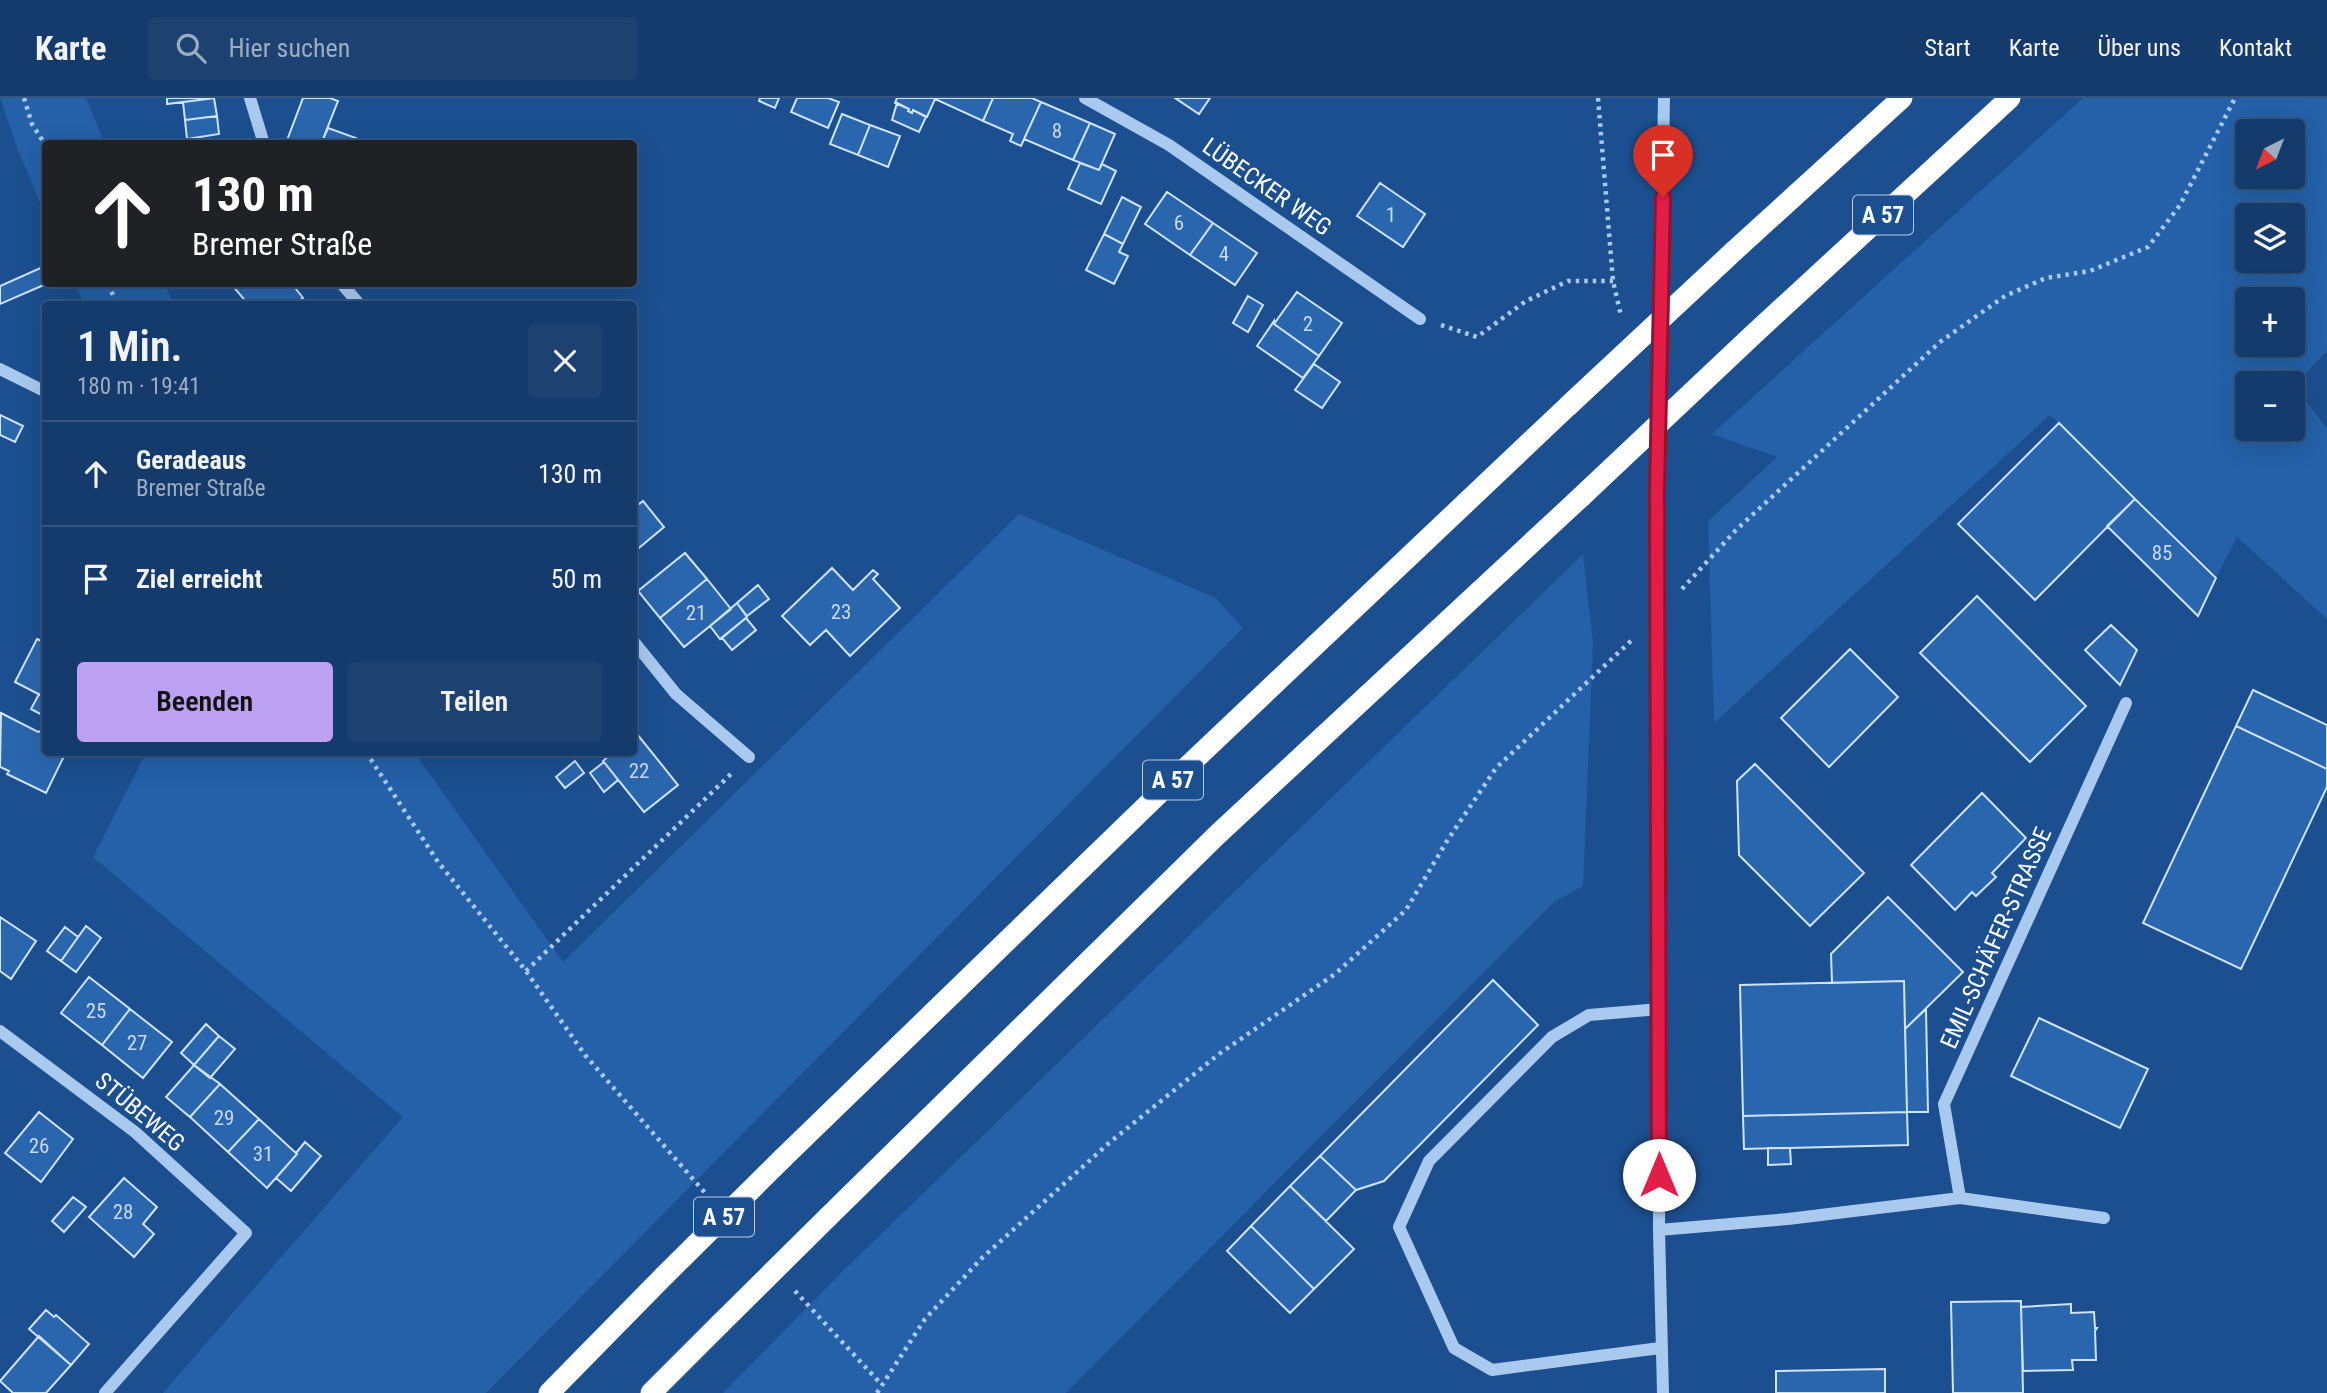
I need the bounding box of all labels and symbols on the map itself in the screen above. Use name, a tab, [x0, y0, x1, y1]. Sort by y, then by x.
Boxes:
house number: 8	[1052, 119, 1062, 143]
north arrow	[2235, 119, 2305, 189]
pin	[1633, 125, 1693, 197]
street label: LÜBECKER WEG	[1197, 132, 1337, 242]
road number: A 57	[1853, 196, 1913, 234]
house number: 1	[1386, 203, 1396, 227]
house number: 6	[1174, 211, 1184, 235]
house number: 4	[1219, 242, 1229, 266]
house number: 2	[1303, 312, 1313, 336]
house number: 85	[2152, 541, 2172, 565]
house number: 23	[831, 600, 851, 624]
house number: 21	[686, 601, 706, 625]
house number: 22	[629, 759, 649, 783]
road number: A 57	[1143, 760, 1203, 800]
street label: EMIL-SCHÄFER-STRASSE	[1935, 823, 2057, 1053]
house number: 25	[86, 999, 106, 1023]
house number: 27	[127, 1031, 147, 1055]
street label: STÜBEWEG	[90, 1067, 190, 1157]
house number: 29	[214, 1106, 234, 1130]
house number: 26	[29, 1134, 49, 1158]
position arrow	[1622, 1138, 1696, 1212]
house number: 31	[253, 1142, 273, 1166]
road number: A 57	[694, 1198, 754, 1236]
house number: 28	[113, 1200, 133, 1224]

